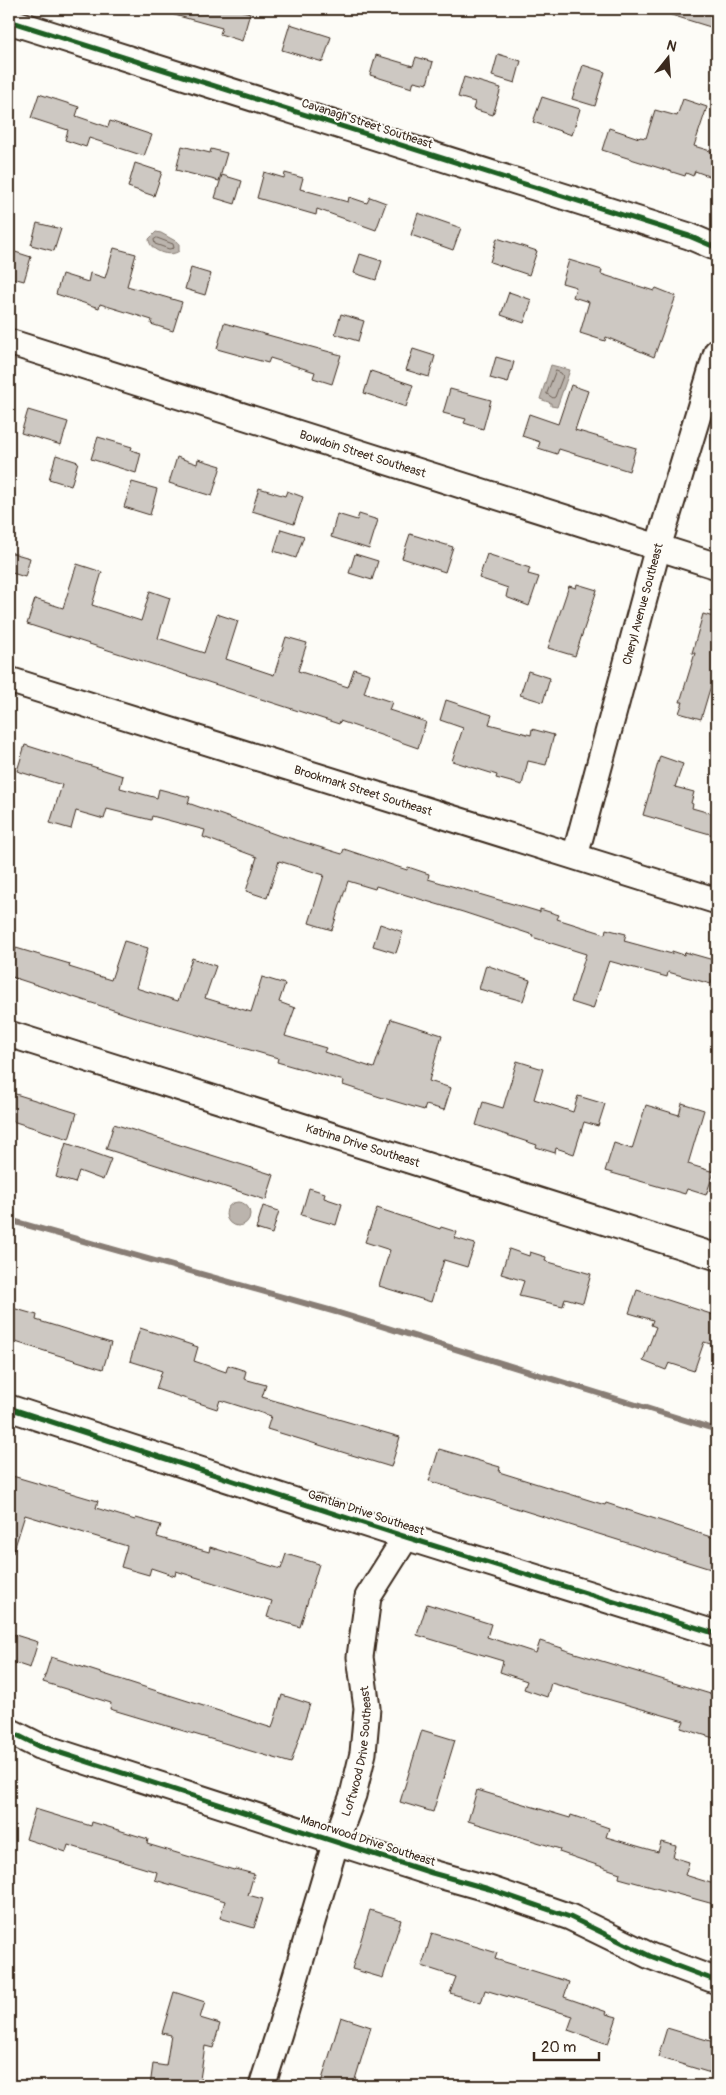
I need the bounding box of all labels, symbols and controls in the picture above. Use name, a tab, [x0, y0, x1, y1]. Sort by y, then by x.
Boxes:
north arrow	[644, 32, 694, 82]
text: N	[665, 37, 679, 56]
street label: Cavanagh Street Southeast	[299, 96, 435, 152]
street label: Bowdoin Street Southeast	[298, 427, 428, 481]
street label: Cheryl Avenue Southeast	[619, 541, 666, 666]
street label: Brookmark Street Southeast	[292, 762, 434, 819]
street label: Katrina Drive Southeast	[304, 1120, 422, 1170]
street label: Gentian Drive Southeast	[306, 1487, 426, 1539]
street label: Loftwood Drive Southeast	[338, 1685, 375, 1818]
street label: Manorwood Drive Southeast	[299, 1812, 438, 1870]
scale bar	[534, 2030, 598, 2062]
text: 20 m	[541, 2038, 576, 2057]

